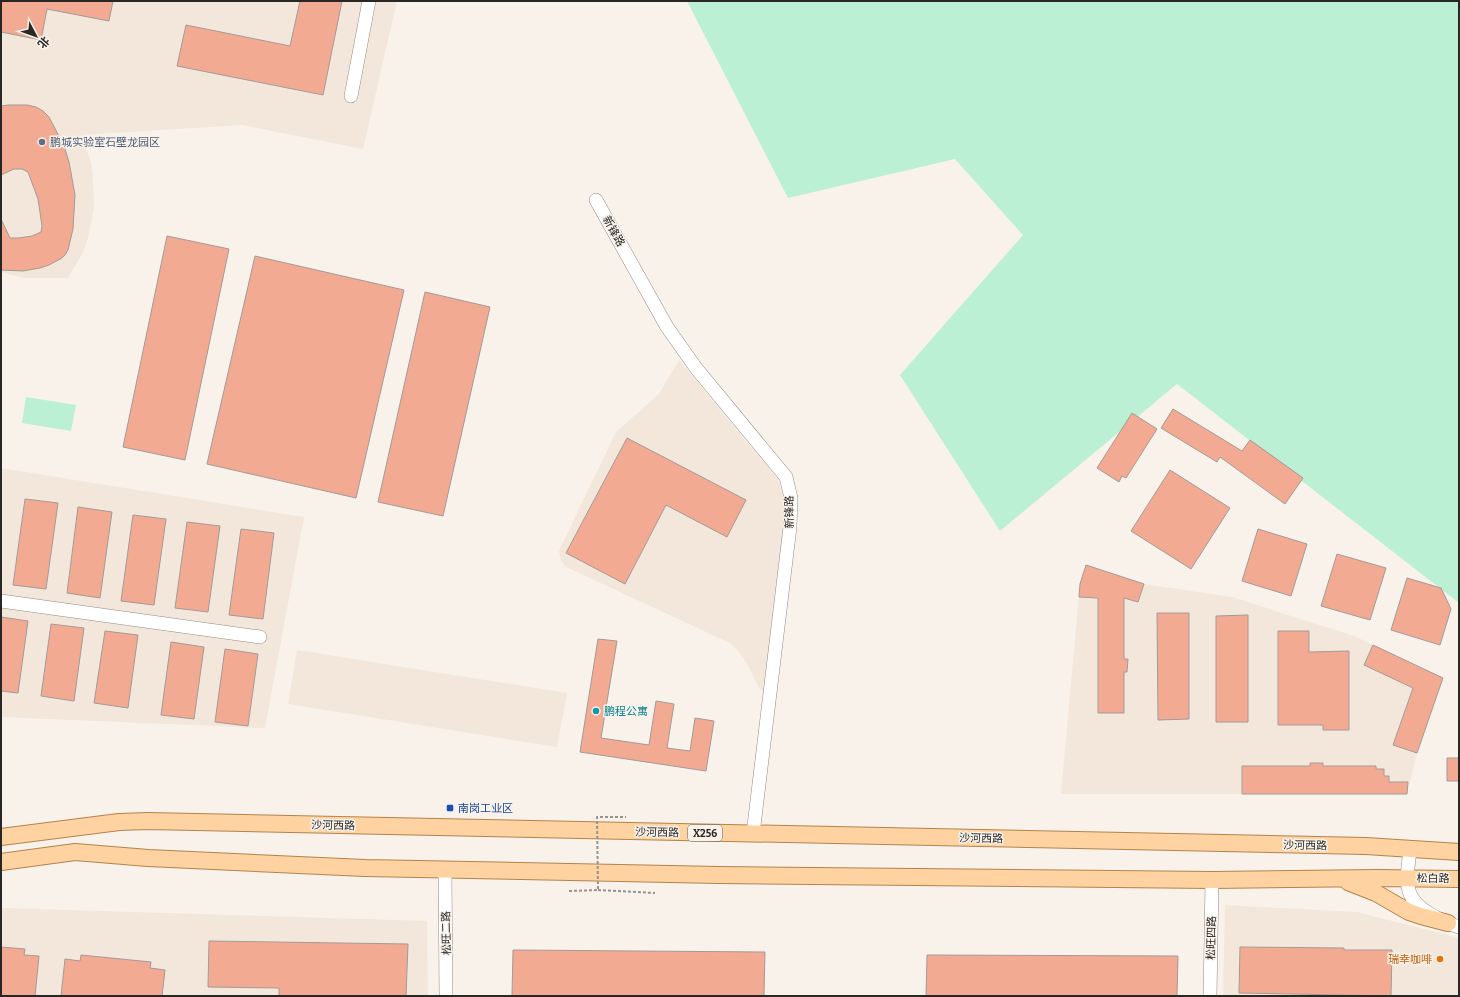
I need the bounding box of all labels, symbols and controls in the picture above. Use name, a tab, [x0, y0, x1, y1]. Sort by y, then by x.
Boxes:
north arrow	[16, 16, 56, 56]
text: 北	[35, 34, 52, 51]
place label: 鹏城实验室石壁龙园区	[50, 136, 160, 149]
marker: 鹏城实验室石壁龙园区	[37, 137, 47, 147]
street label: 新锋路	[600, 214, 627, 249]
street label: 新锋路	[783, 495, 796, 529]
place label: 鹏程公寓	[604, 705, 648, 718]
marker: 鹏程公寓	[591, 706, 601, 716]
place label: 南岗工业区	[458, 802, 513, 815]
marker: 南岗工业区	[445, 803, 455, 813]
street label: 沙河西路	[311, 819, 355, 832]
road number: X256	[688, 825, 722, 841]
street label: 沙河西路	[635, 826, 679, 839]
street label: 沙河西路	[959, 832, 1003, 845]
street label: 沙河西路	[1283, 839, 1327, 852]
street label: 松白路	[1416, 872, 1450, 885]
street label: 松旺二路	[440, 911, 453, 955]
street label: 松旺四路	[1205, 916, 1218, 960]
place label: 瑞幸咖啡	[1388, 953, 1432, 966]
marker: 瑞幸咖啡	[1435, 954, 1445, 964]

